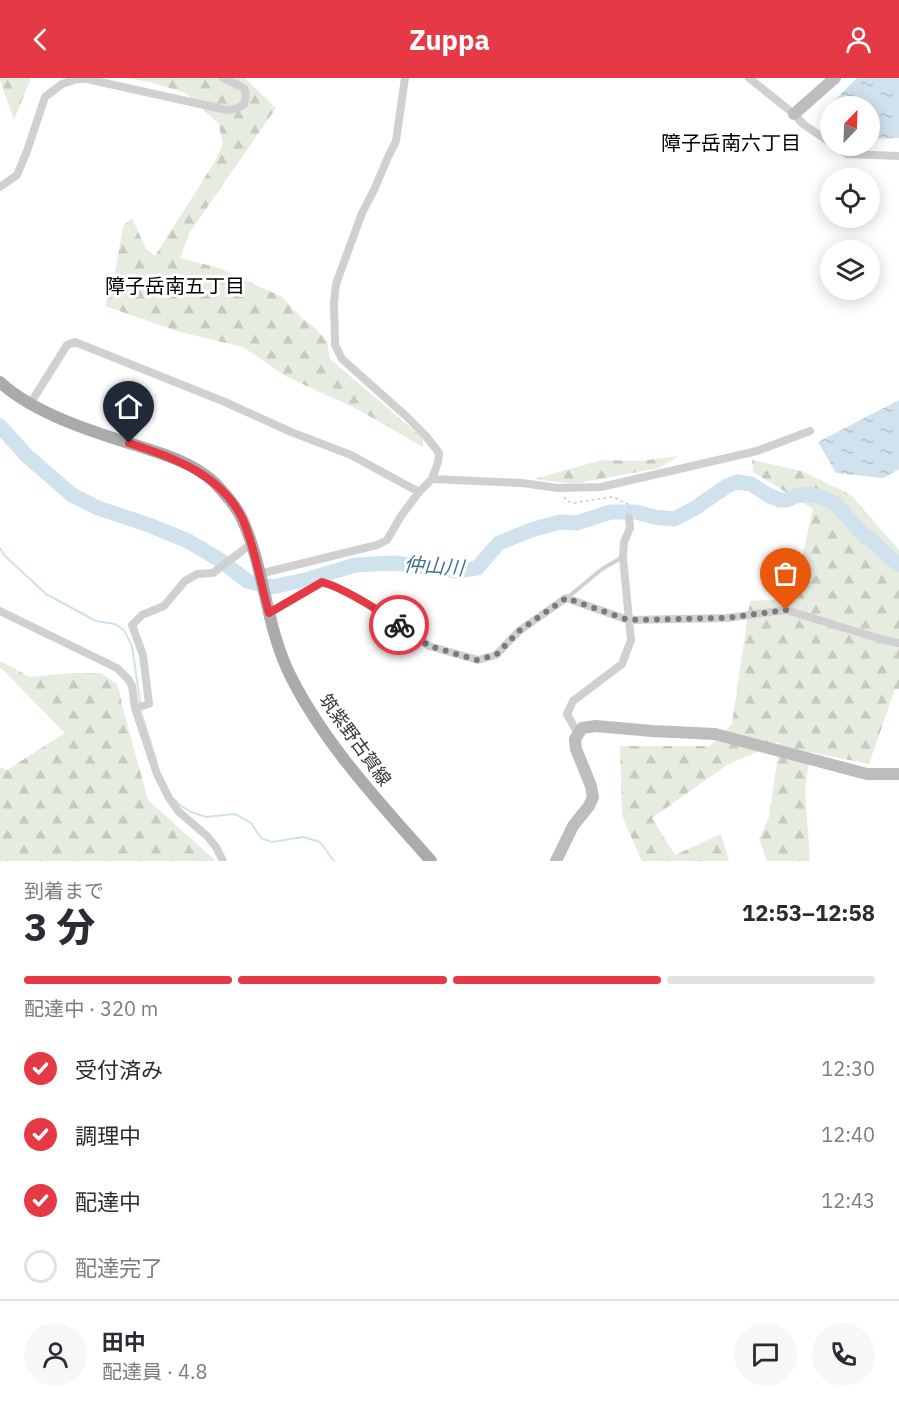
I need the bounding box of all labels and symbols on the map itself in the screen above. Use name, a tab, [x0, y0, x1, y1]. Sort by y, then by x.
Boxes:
north arrow	[820, 96, 880, 156]
district label: 障子岳南六丁目	[661, 129, 801, 156]
district label: 障子岳南五丁目	[105, 272, 245, 299]
pin	[103, 381, 154, 443]
pin	[760, 548, 811, 610]
water label: 仲山川	[403, 550, 467, 581]
courier	[369, 595, 429, 655]
street label: 筑紫野古賀線	[314, 689, 396, 790]

